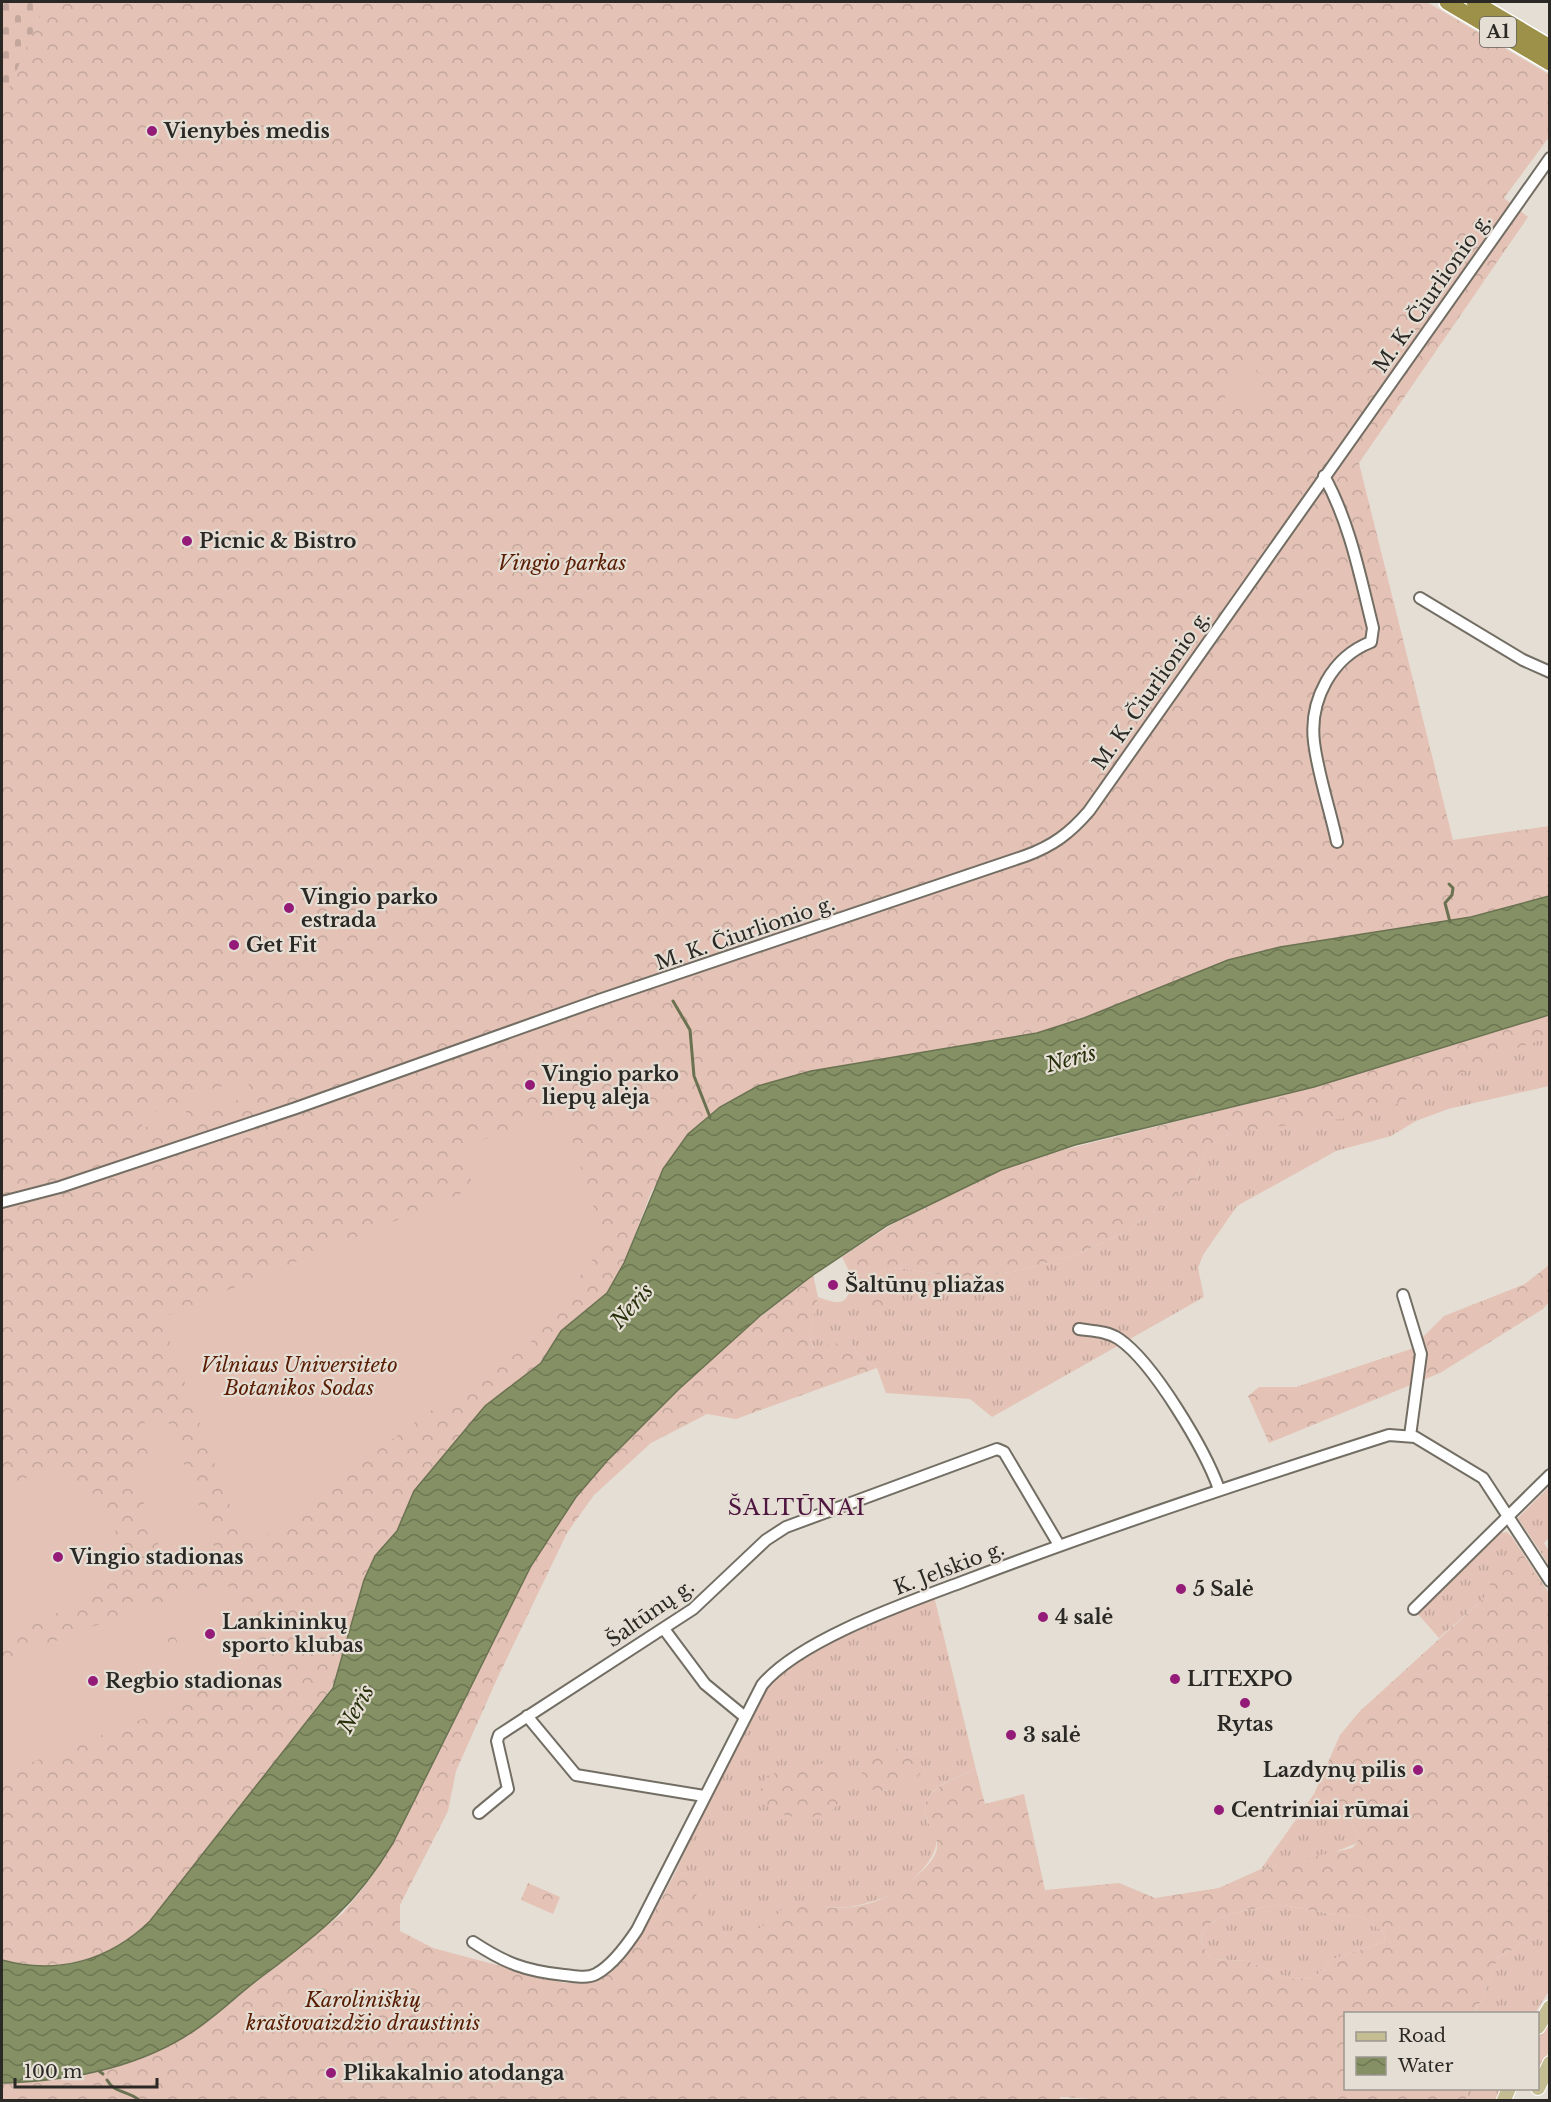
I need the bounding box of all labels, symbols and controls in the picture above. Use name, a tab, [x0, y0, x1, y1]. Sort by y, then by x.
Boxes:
road number: A1	[1480, 17, 1516, 47]
place label: Vienybės medis	[163, 119, 330, 143]
marker: Vienybės medis	[145, 124, 159, 138]
street label: M. K. Čiurlionio g.	[1367, 208, 1496, 377]
place label: Picnic & Bistro	[199, 529, 357, 553]
marker: Picnic & Bistro	[180, 534, 194, 548]
park label: Vingio parkas	[498, 551, 627, 575]
street label: M. K. Čiurlionio g.	[1086, 605, 1215, 774]
place label: Vingio parko estrada	[300, 885, 438, 932]
street label: M. K. Čiurlionio g.	[652, 890, 838, 975]
marker: Vingio parko estrada	[282, 901, 296, 915]
place label: Get Fit	[246, 933, 317, 957]
marker: Get Fit	[227, 938, 241, 952]
water label: Neris	[1042, 1040, 1099, 1078]
place label: Vingio parko liepų alėja	[541, 1062, 679, 1109]
marker: Vingio parko liepų alėja	[523, 1078, 537, 1092]
place label: Šaltūnų pliažas	[845, 1272, 1005, 1297]
water label: Neris	[605, 1278, 659, 1335]
marker: Šaltūnų pliažas	[826, 1278, 840, 1292]
park label: Vilniaus Universiteto Botanikos Sodas	[200, 1353, 398, 1400]
district label: ŠALTŪNAI	[728, 1493, 866, 1521]
street label: K. Jelskio g.	[890, 1536, 1008, 1600]
place label: Vingio stadionas	[69, 1545, 244, 1569]
marker: Vingio stadionas	[51, 1550, 65, 1564]
street label: Šaltūnų g.	[601, 1573, 699, 1652]
place label: 5 Salė	[1193, 1577, 1254, 1601]
marker: 5 Salė	[1174, 1582, 1188, 1596]
place label: 4 salė	[1055, 1605, 1113, 1629]
place label: Lankininkų sporto klubas	[222, 1610, 363, 1657]
marker: 4 salė	[1036, 1610, 1050, 1624]
marker: Lankininkų sporto klubas	[203, 1627, 217, 1641]
place label: LITEXPO	[1187, 1667, 1293, 1691]
place label: Regbio stadionas	[105, 1669, 282, 1693]
marker: LITEXPO	[1168, 1672, 1182, 1686]
marker: Regbio stadionas	[86, 1674, 100, 1688]
water label: Neris	[332, 1680, 380, 1739]
marker: Rytas	[1238, 1696, 1252, 1710]
place label: Rytas	[1217, 1712, 1273, 1736]
place label: 3 salė	[1023, 1723, 1081, 1747]
marker: 3 salė	[1004, 1728, 1018, 1742]
place label: Lazdynų pilis	[1263, 1758, 1406, 1782]
marker: Lazdynų pilis	[1411, 1763, 1425, 1777]
place label: Centriniai rūmai	[1231, 1798, 1409, 1822]
marker: Centriniai rūmai	[1212, 1803, 1226, 1817]
park label: Karoliniškių kraštovaizdžio draustinis	[245, 1988, 480, 2035]
legend	[1344, 2012, 1539, 2090]
text: Road	[1398, 2025, 1446, 2047]
scale bar	[15, 2051, 158, 2089]
text: Water	[1397, 2055, 1454, 2077]
text: 100 m	[24, 2061, 82, 2083]
place label: Plikakalnio atodanga	[343, 2061, 565, 2085]
marker: Plikakalnio atodanga	[324, 2066, 338, 2080]

